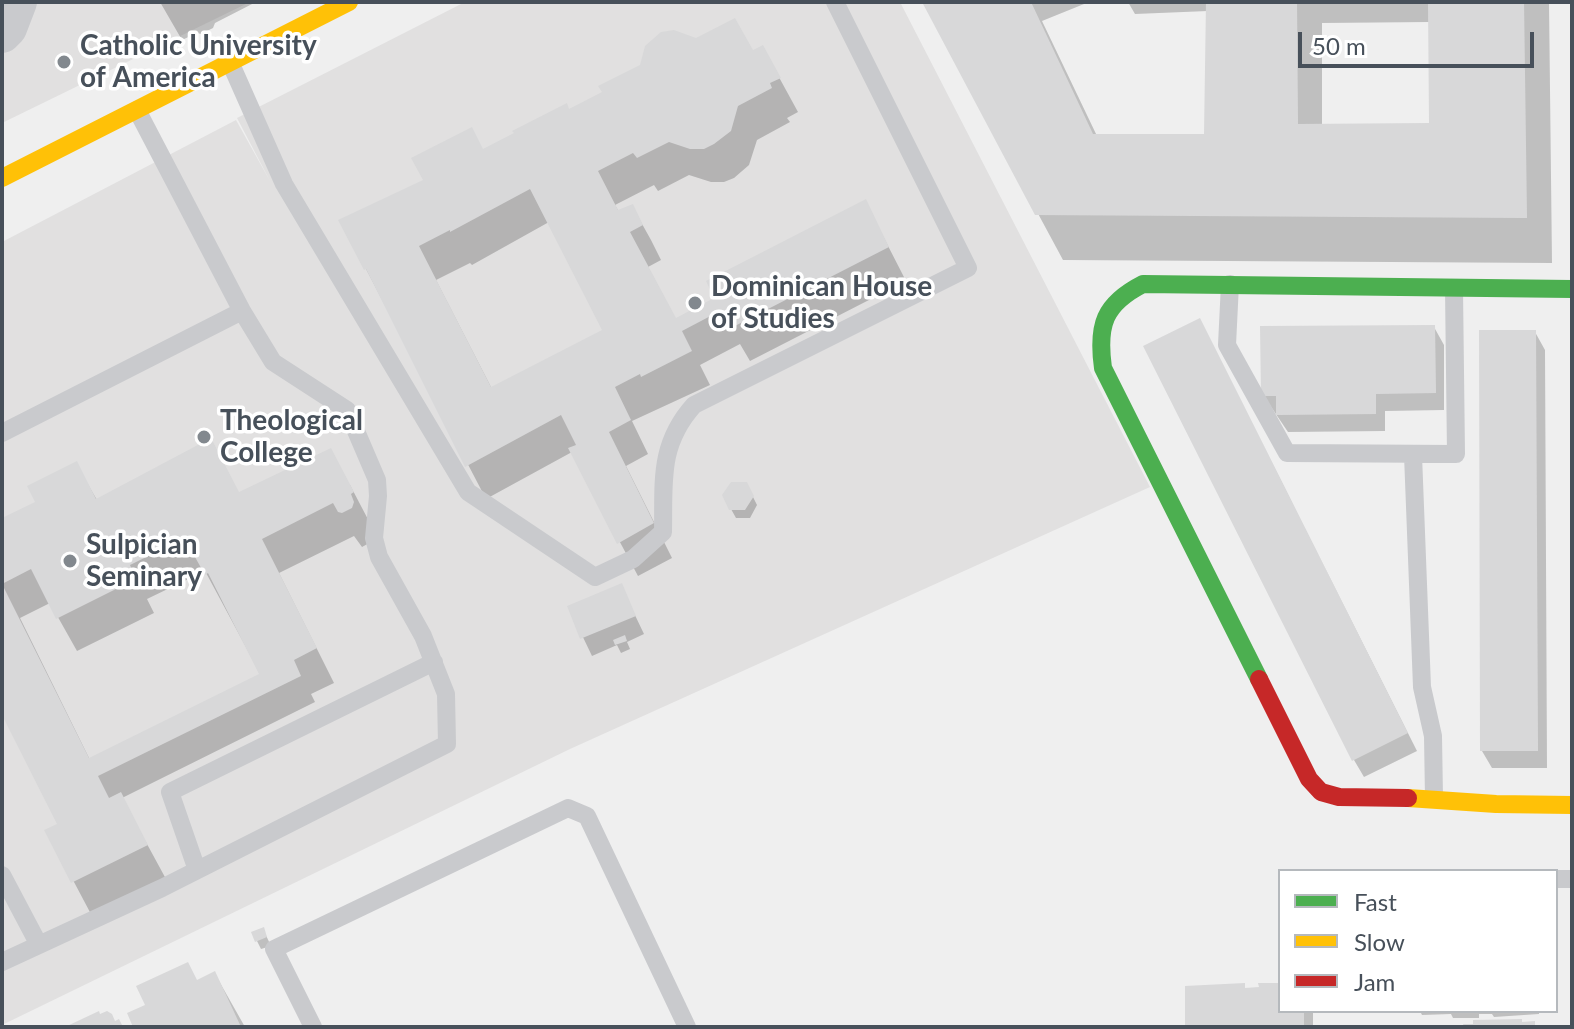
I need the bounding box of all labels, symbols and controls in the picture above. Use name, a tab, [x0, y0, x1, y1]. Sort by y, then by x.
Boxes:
scale bar	[1302, 16, 1538, 66]
place label: Catholic University of America	[80, 29, 317, 95]
text: 50 m	[1312, 31, 1366, 60]
marker: Catholic University of America	[55, 53, 73, 71]
place label: Dominican House of Studies	[711, 270, 932, 336]
marker: Dominican House of Studies	[686, 294, 704, 312]
place label: Theological College	[220, 404, 363, 470]
marker: Theological College	[195, 428, 213, 446]
place label: Sulpician Seminary	[86, 528, 202, 594]
marker: Sulpician Seminary	[61, 552, 79, 570]
legend	[1278, 869, 1558, 1013]
text: Fast	[1354, 887, 1397, 916]
text: Slow	[1354, 927, 1405, 956]
text: Jam	[1354, 967, 1395, 996]

